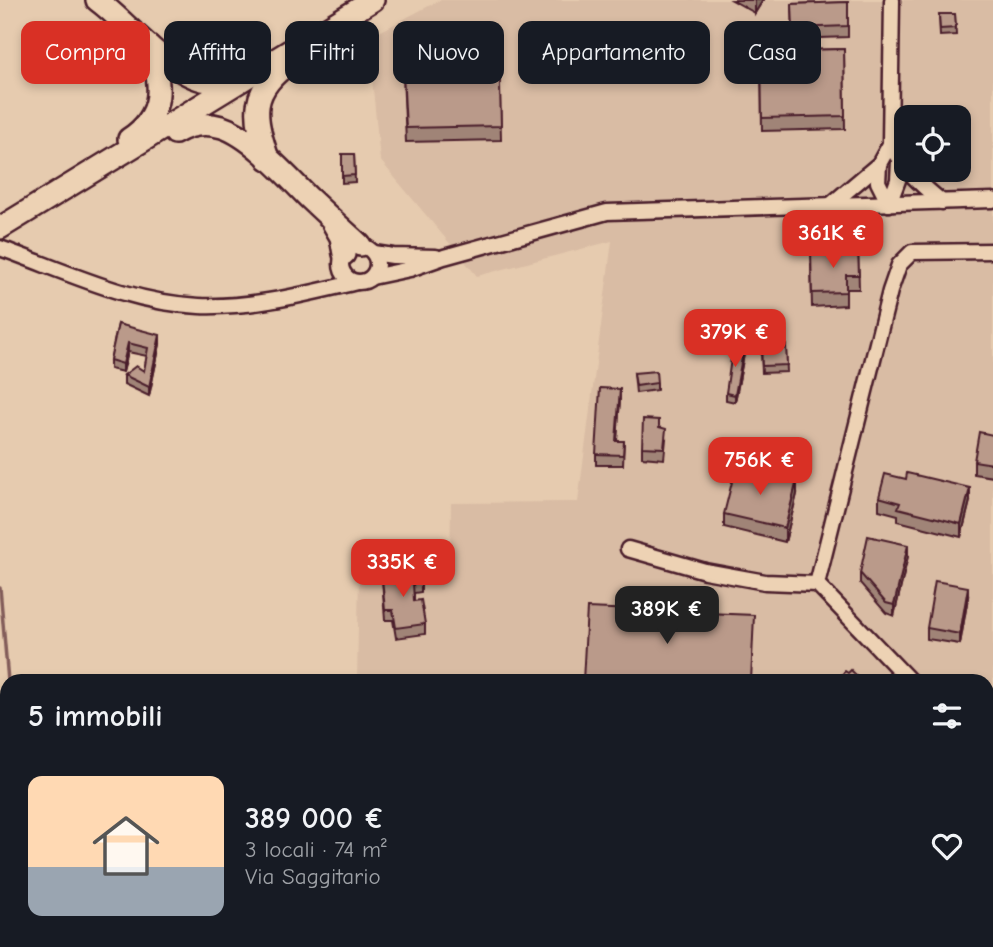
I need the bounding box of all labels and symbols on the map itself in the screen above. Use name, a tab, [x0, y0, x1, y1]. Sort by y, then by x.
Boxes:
pin: 361K €	[776, 210, 890, 270]
pin: 379K €	[678, 310, 792, 369]
pin: 756K €	[703, 438, 817, 497]
pin: 335K €	[346, 540, 460, 599]
pin: 389K €	[610, 586, 724, 646]

